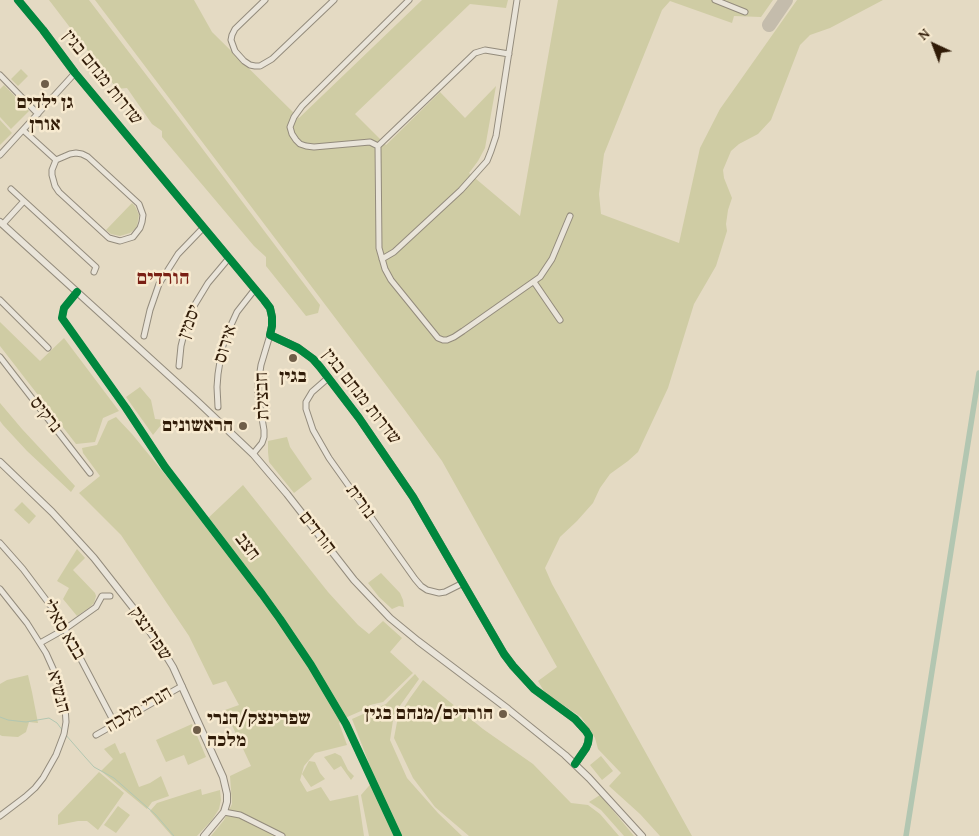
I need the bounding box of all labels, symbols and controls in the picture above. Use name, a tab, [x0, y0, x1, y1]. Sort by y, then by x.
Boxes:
north arrow	[909, 20, 959, 70]
text: N	[914, 24, 934, 45]
street label: שדרות מנחם בגין	[57, 26, 147, 130]
marker: גן ילדים אורן	[39, 78, 51, 90]
place label: גן ילדים אורן	[16, 92, 74, 136]
district label: הורדים	[136, 267, 190, 291]
street label: יסמין	[173, 302, 207, 342]
street label: אירוס	[209, 322, 243, 366]
street label: שדרות מנחם בגין	[316, 344, 406, 450]
marker: בגין	[287, 352, 299, 364]
place label: בגין	[279, 366, 307, 388]
street label: חבצלת	[251, 371, 275, 421]
street label: נרקיס	[24, 392, 66, 438]
place label: הראשונים	[162, 415, 233, 437]
marker: הראשונים	[237, 420, 249, 432]
street label: נורית	[340, 481, 380, 523]
street label: הורדים	[293, 507, 341, 559]
street label: חצב	[229, 529, 265, 565]
street label: בבא סאלי	[36, 596, 90, 664]
street label: שפרינצק	[124, 603, 176, 665]
street label: הנשיא	[41, 668, 75, 716]
street label: הנרי מלכה	[102, 682, 176, 738]
place label: הורדים/מנחם בגין	[364, 703, 493, 725]
place label: שפרינצק/הנרי מלכה	[207, 708, 311, 752]
marker: הורדים/מנחם בגין	[497, 708, 509, 720]
marker: שפרינצק/הנרי מלכה	[191, 724, 203, 736]

